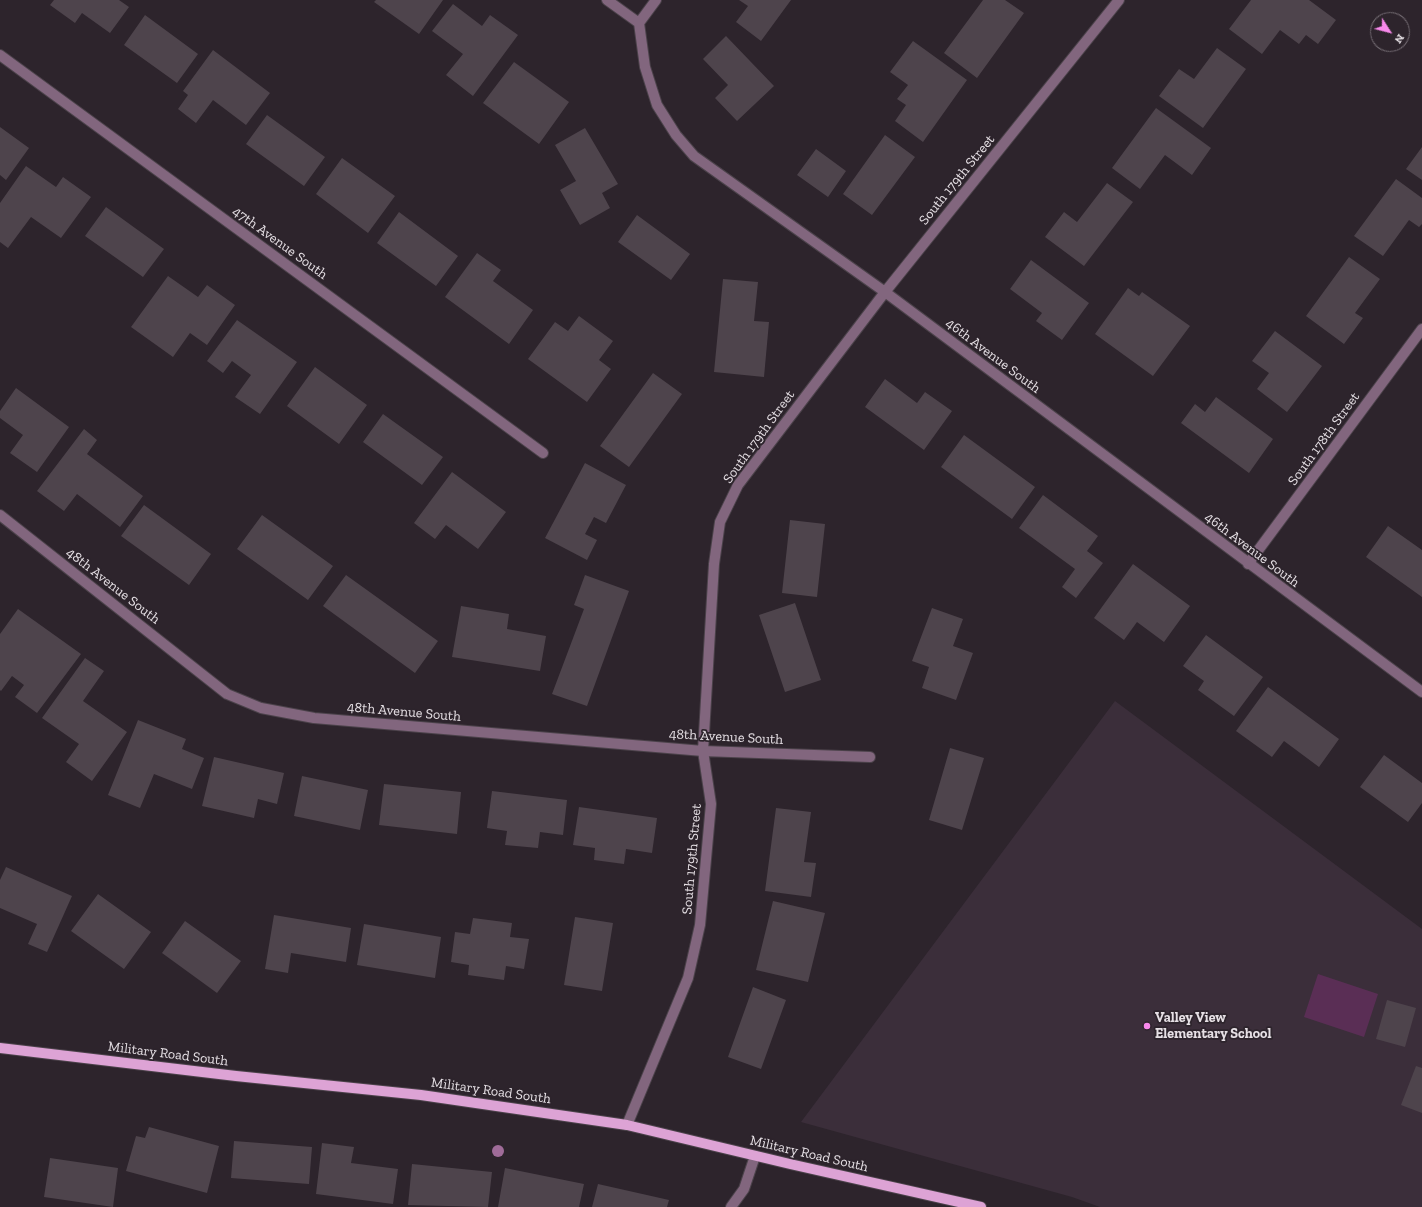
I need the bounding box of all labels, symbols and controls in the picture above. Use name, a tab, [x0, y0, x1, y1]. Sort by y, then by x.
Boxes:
north arrow	[1370, 12, 1410, 52]
text: N	[1392, 32, 1407, 46]
street label: South 179th Street	[916, 132, 998, 228]
street label: 47th Avenue South	[229, 203, 331, 283]
street label: 46th Avenue South	[942, 315, 1044, 397]
street label: South 179th Street	[720, 387, 798, 487]
street label: South 178th Street	[1285, 389, 1363, 489]
street label: 46th Avenue South	[1201, 509, 1303, 591]
street label: 48th Avenue South	[63, 544, 163, 628]
street label: 48th Avenue South	[346, 699, 462, 725]
street label: 48th Avenue South	[668, 726, 784, 748]
street label: South 179th Street	[679, 803, 705, 915]
place label: Valley View Elementary School	[1155, 1010, 1271, 1042]
marker: Valley View Elementary School	[1142, 1021, 1152, 1031]
street label: Military Road South	[107, 1038, 229, 1070]
street label: Military Road South	[430, 1074, 552, 1108]
street label: Military Road South	[748, 1132, 870, 1176]

